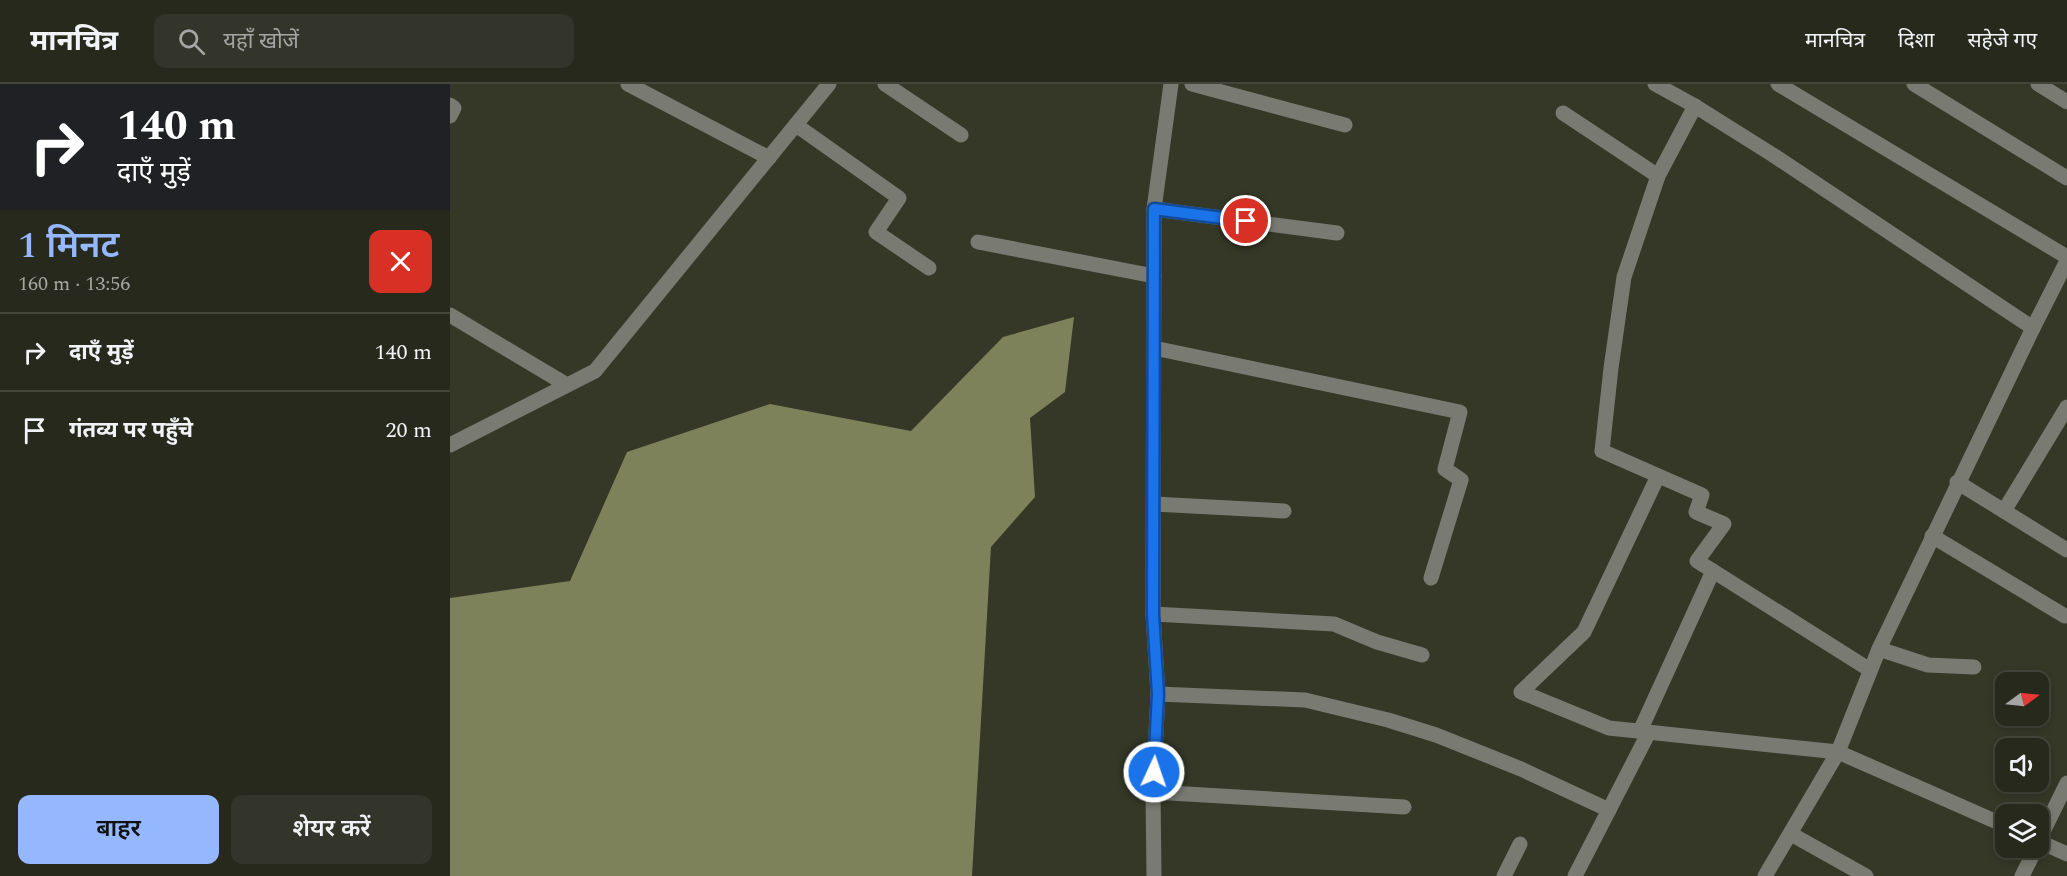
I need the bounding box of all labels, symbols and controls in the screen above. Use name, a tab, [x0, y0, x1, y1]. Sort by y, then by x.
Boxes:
search box	[154, 14, 574, 68]
text: मानचित्र	[30, 20, 118, 63]
icon: search	[175, 25, 208, 58]
text: यहाँ खोजें	[223, 25, 299, 58]
text: मानचित्र	[1805, 25, 1865, 57]
text: दिशा	[1898, 25, 1934, 57]
text: सहेजे गए	[1967, 25, 2037, 57]
text: 140 m	[117, 95, 236, 158]
icon: right	[18, 108, 96, 186]
text: दाएँ मुड़ें	[117, 152, 191, 194]
pin	[1220, 195, 1271, 246]
icon: arrive	[1229, 204, 1262, 237]
text: 1 मिनट	[18, 219, 119, 274]
button: close	[369, 230, 432, 293]
text: 160 m · 13:56	[18, 269, 130, 299]
icon: right	[18, 336, 51, 369]
text: दाएँ मुड़ें	[69, 336, 134, 369]
text: 140 m	[375, 336, 432, 369]
icon: arrive	[18, 414, 51, 447]
text: गंतव्य पर पहुँचे	[69, 414, 193, 447]
text: 20 m	[386, 414, 432, 447]
north arrow	[1995, 672, 2049, 726]
map controls	[1995, 672, 2049, 858]
button: sound	[1995, 738, 2049, 792]
position arrow	[1122, 740, 1186, 804]
button: बाहर	[18, 795, 219, 864]
button: शेयर करें	[231, 795, 432, 864]
button: layers	[1995, 804, 2049, 858]

